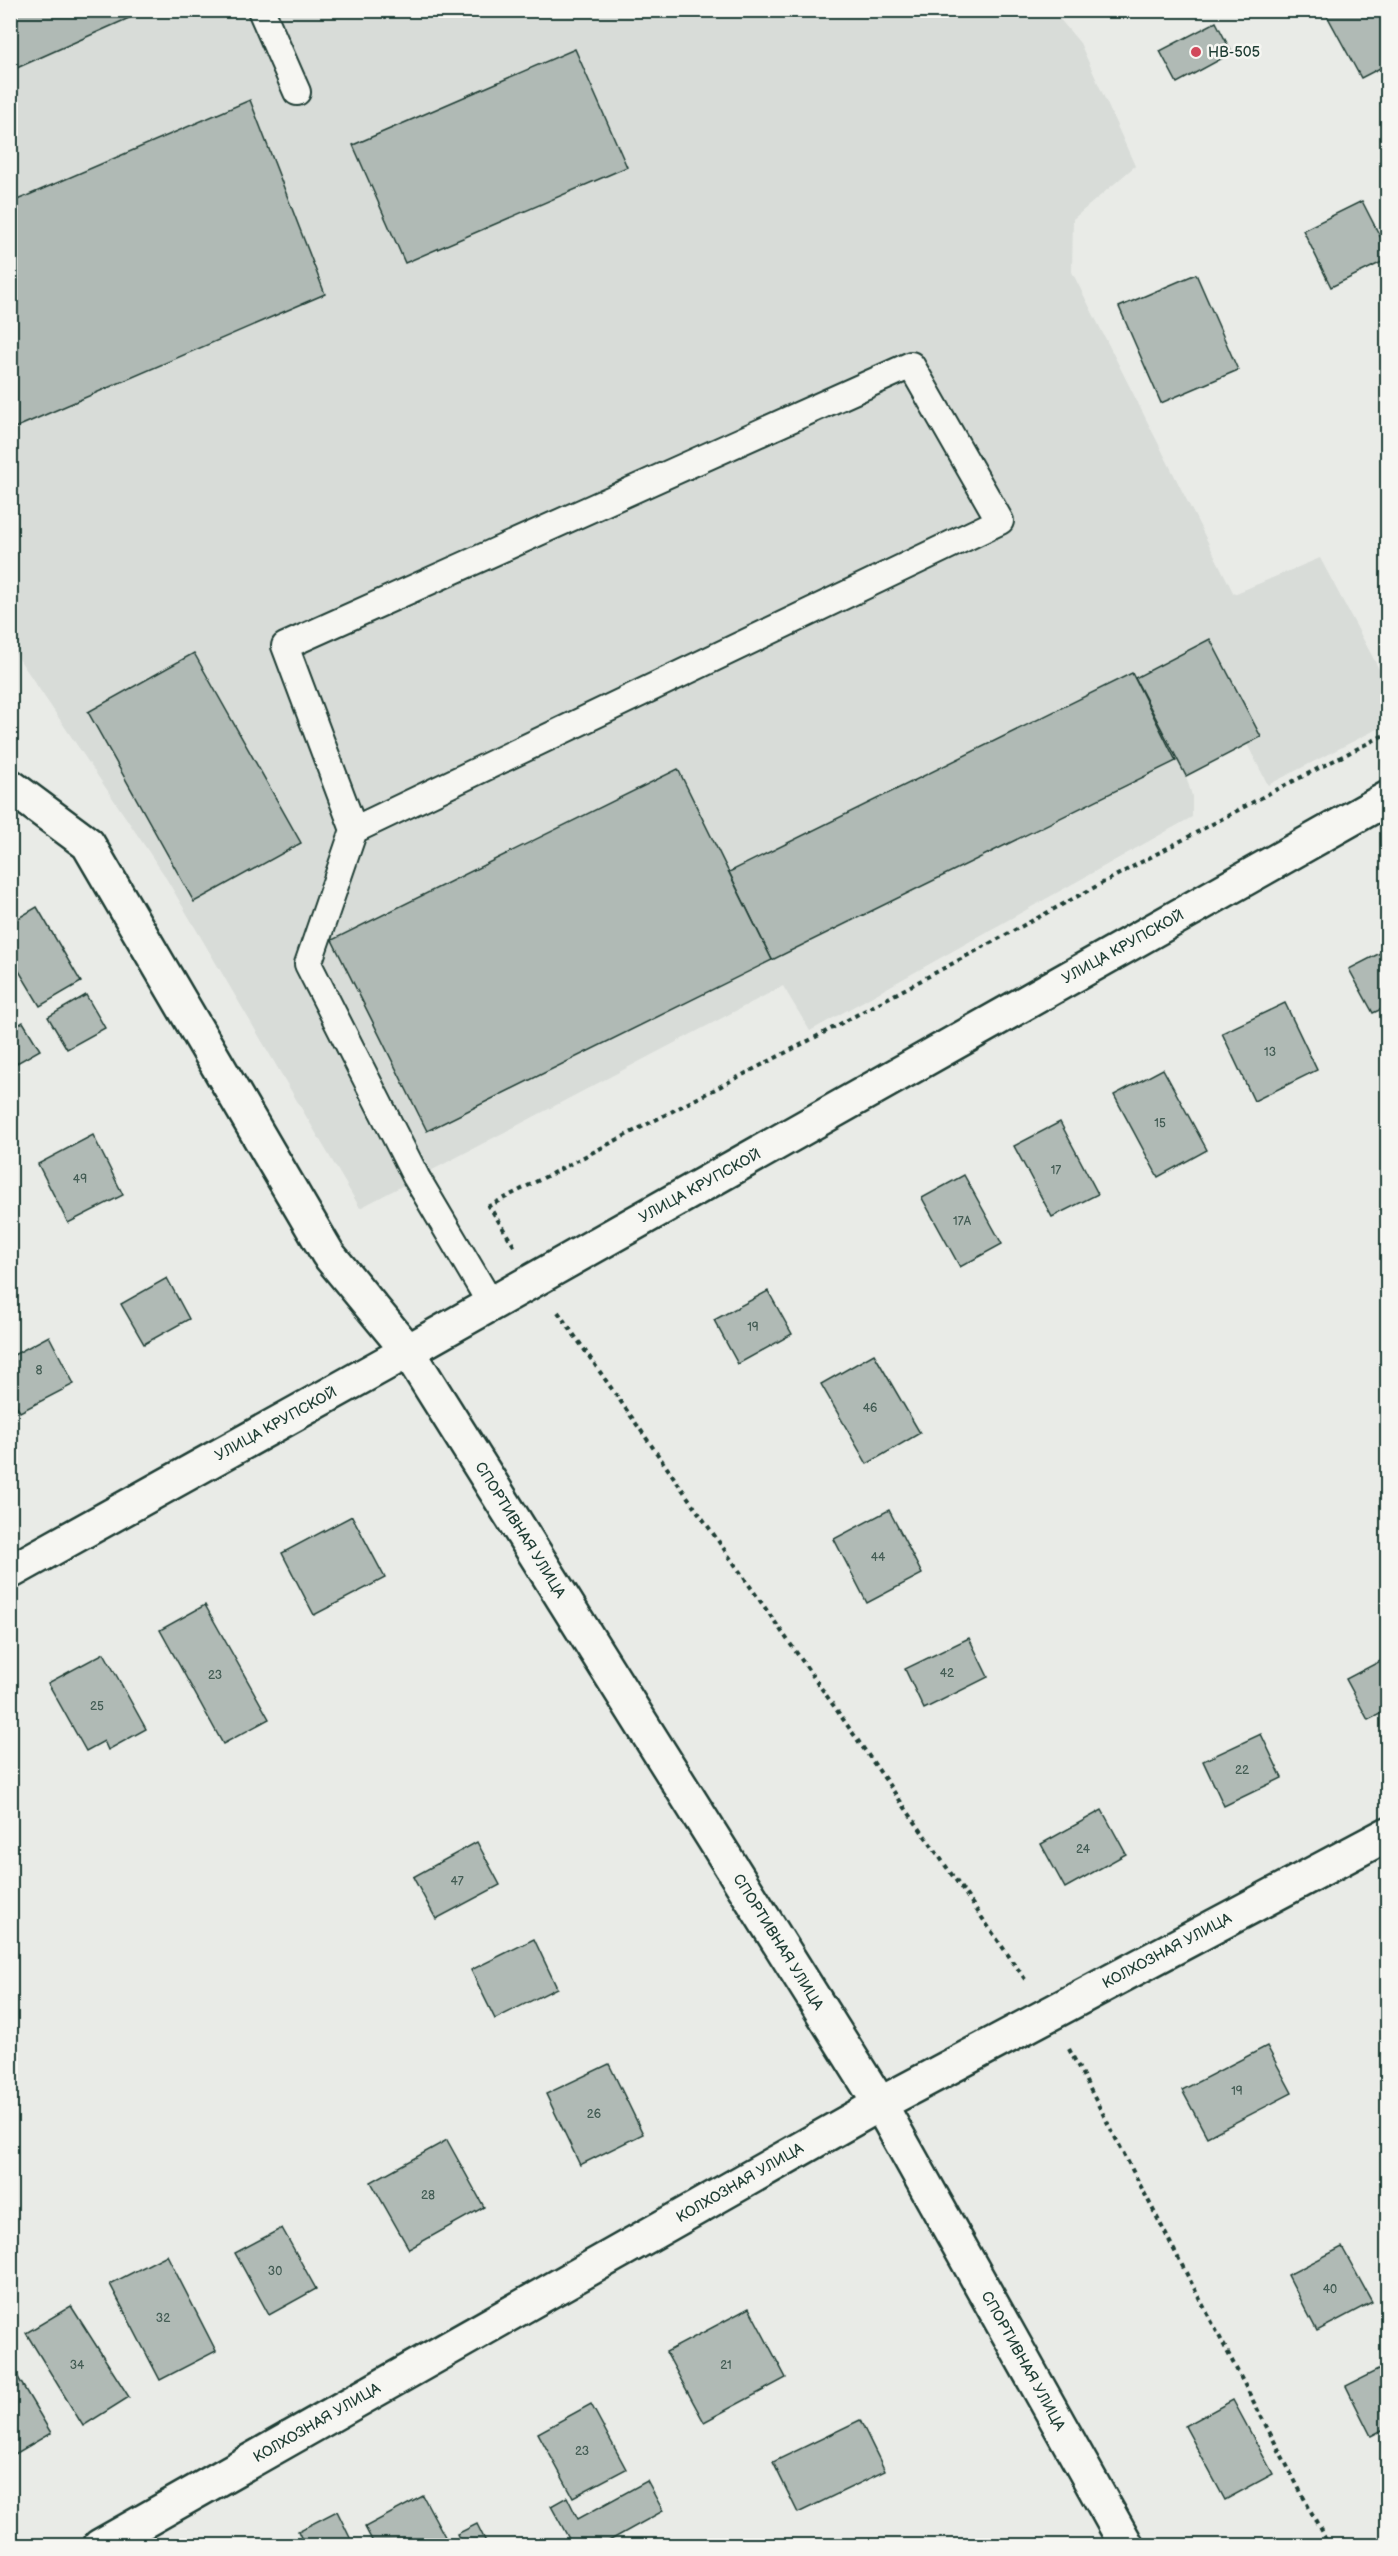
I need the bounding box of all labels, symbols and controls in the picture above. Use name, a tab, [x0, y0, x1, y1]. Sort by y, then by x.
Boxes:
place label: НВ-505	[1208, 43, 1260, 62]
marker: НВ-505	[1189, 45, 1203, 59]
street label: УЛИЦА КРУПСКОЙ	[1059, 906, 1187, 988]
house number: 13	[1264, 1045, 1276, 1060]
house number: 15	[1154, 1116, 1166, 1131]
street label: УЛИЦА КРУПСКОЙ	[636, 1145, 764, 1227]
house number: 17	[1051, 1163, 1061, 1178]
house number: 49	[73, 1172, 87, 1187]
house number: 17А	[953, 1214, 972, 1229]
house number: 19	[747, 1320, 759, 1335]
house number: 8	[36, 1363, 43, 1378]
street label: УЛИЦА КРУПСКОЙ	[212, 1383, 340, 1465]
house number: 46	[863, 1401, 877, 1416]
street label: СПОРТИВНАЯ УЛИЦА	[470, 1458, 570, 1602]
house number: 44	[871, 1550, 886, 1565]
house number: 42	[940, 1666, 954, 1681]
house number: 23	[208, 1668, 222, 1683]
house number: 25	[90, 1699, 104, 1714]
house number: 22	[1235, 1763, 1249, 1778]
house number: 24	[1076, 1842, 1091, 1857]
street label: СПОРТИВНАЯ УЛИЦА	[728, 1870, 828, 2014]
house number: 47	[450, 1874, 464, 1889]
street label: КОЛХОЗНАЯ УЛИЦА	[1099, 1908, 1236, 1993]
house number: 19	[1231, 2084, 1243, 2099]
house number: 26	[587, 2107, 601, 2122]
street label: КОЛХОЗНАЯ УЛИЦА	[673, 2138, 808, 2227]
house number: 28	[421, 2188, 435, 2203]
house number: 30	[268, 2264, 282, 2279]
house number: 40	[1323, 2282, 1337, 2297]
street label: СПОРТИВНАЯ УЛИЦА	[977, 2288, 1070, 2435]
house number: 32	[156, 2311, 170, 2326]
house number: 34	[70, 2358, 85, 2373]
house number: 21	[720, 2358, 732, 2373]
street label: КОЛХОЗНАЯ УЛИЦА	[250, 2378, 385, 2467]
house number: 23	[575, 2444, 589, 2459]

